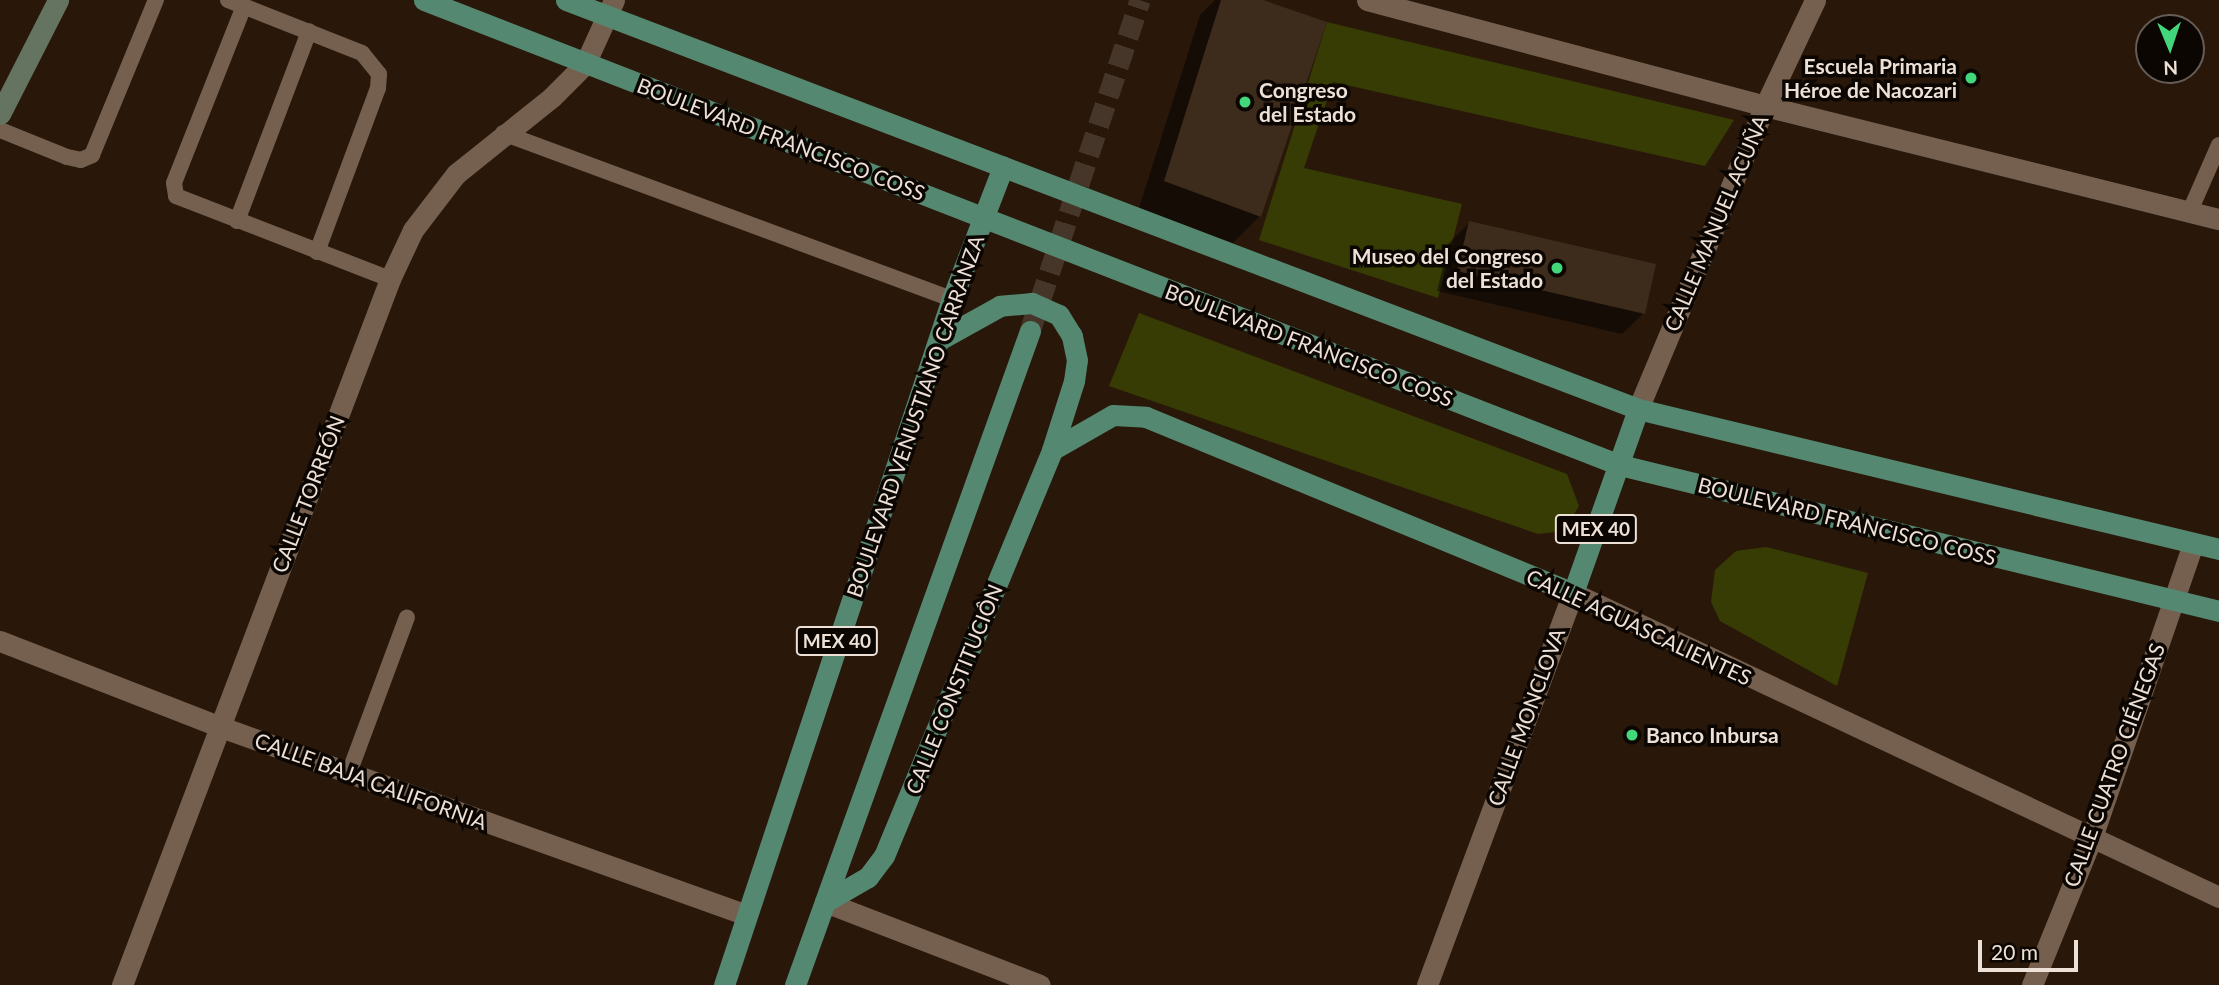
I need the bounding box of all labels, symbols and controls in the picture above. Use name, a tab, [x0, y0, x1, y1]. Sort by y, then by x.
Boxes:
north arrow	[2135, 14, 2205, 84]
place label: Escuela Primaria Héroe de Nacozari	[1784, 53, 1957, 103]
text: N	[2163, 57, 2178, 80]
marker: Escuela Primaria Héroe de Nacozari	[1963, 70, 1979, 86]
street label: BOULEVARD FRANCISCO COSS	[633, 72, 929, 206]
place label: Congreso del Estado	[1259, 77, 1356, 127]
marker: Congreso del Estado	[1237, 94, 1253, 110]
street label: CALLE MANUEL ACUÑA	[1659, 110, 1773, 336]
street label: BOULEVARD VENUSTIANO CARRANZA	[841, 231, 989, 601]
place label: Museo del Congreso del Estado	[1352, 243, 1543, 293]
marker: Museo del Congreso del Estado	[1549, 260, 1565, 276]
street label: BOULEVARD FRANCISCO COSS	[1161, 278, 1457, 412]
street label: CALLE TORREÓN	[266, 412, 350, 576]
street label: BOULEVARD FRANCISCO COSS	[1695, 472, 1999, 570]
road number: MEX 40	[1554, 514, 1638, 544]
street label: CALLE AGUASCALIENTES	[1522, 564, 1756, 690]
street label: CALLE CONSTITUCIÔN	[900, 580, 1008, 798]
street label: CALLE MONCLOVA	[1482, 625, 1570, 809]
road number: MEX 40	[795, 626, 879, 656]
street label: CALLE CUATRO CIÉNEGAS	[2058, 640, 2170, 890]
place label: Banco Inbursa	[1646, 722, 1779, 748]
street label: CALLE BAJA CALIFORNIA	[251, 727, 491, 835]
marker: Banco Inbursa	[1624, 727, 1640, 743]
scale bar	[1981, 926, 2081, 970]
text: 20 m	[1991, 939, 2038, 964]

